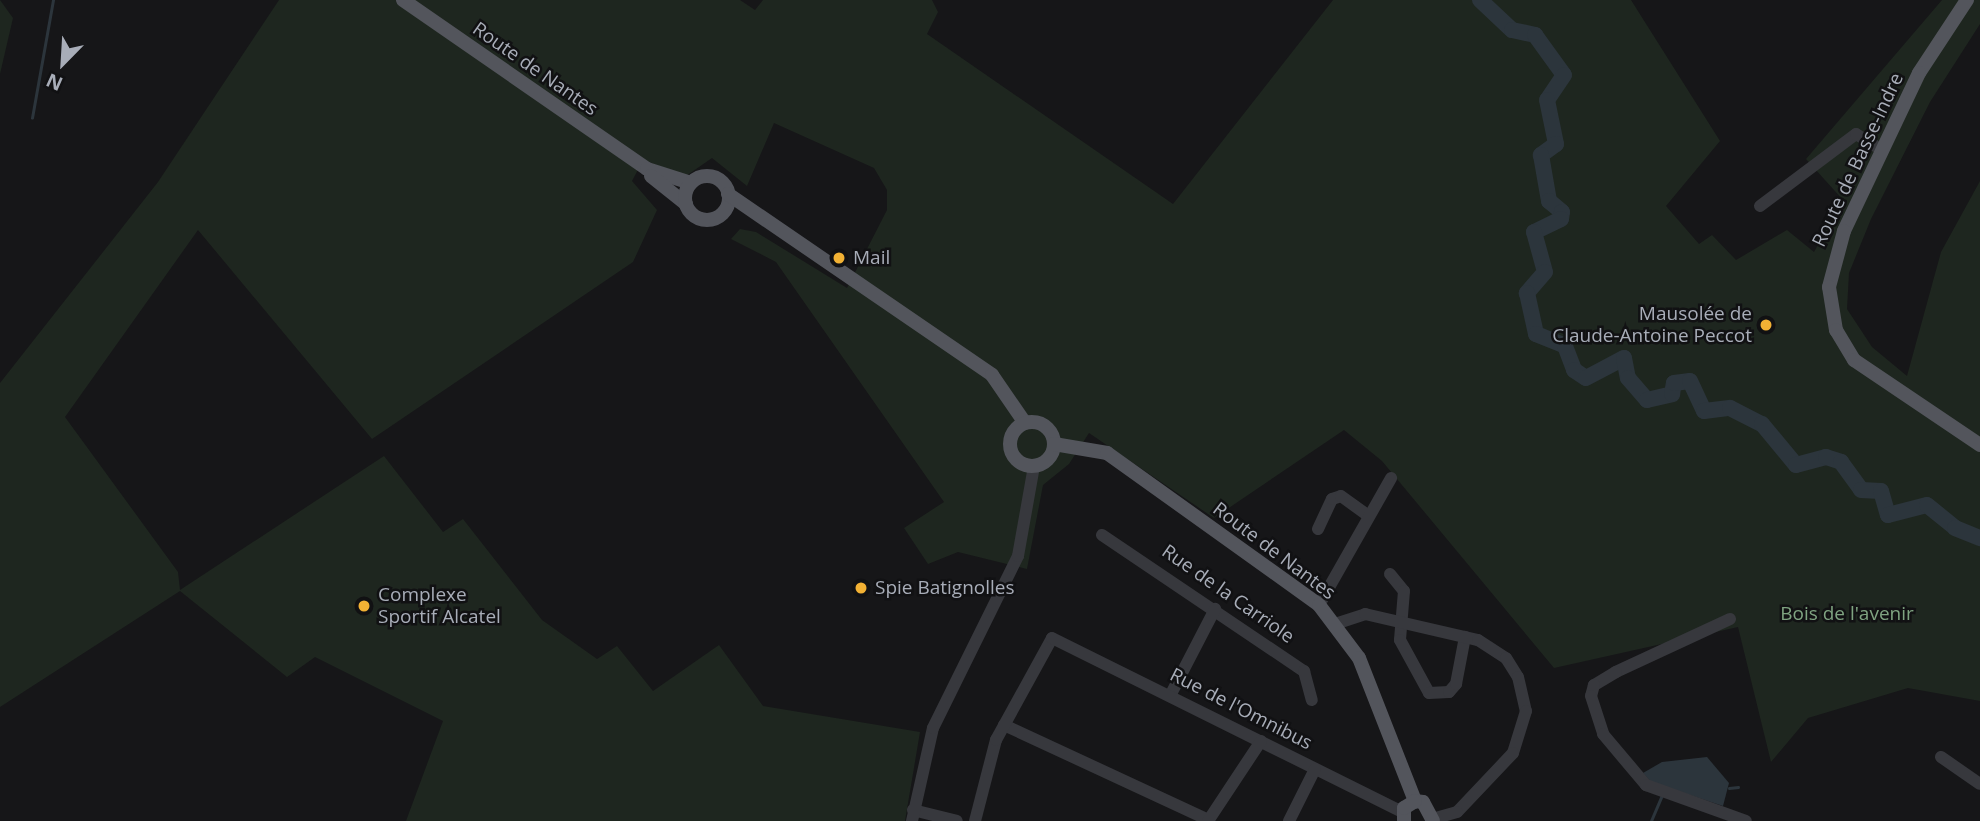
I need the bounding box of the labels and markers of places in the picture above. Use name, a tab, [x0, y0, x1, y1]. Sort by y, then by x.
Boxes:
place label: Mail	[853, 247, 890, 269]
marker: Mail	[831, 250, 847, 266]
place label: Mausolée de Claude-Antoine Peccot	[1552, 303, 1752, 347]
marker: Mausolée de Claude-Antoine Peccot	[1758, 317, 1774, 333]
place label: Spie Batignolles	[875, 577, 1015, 599]
marker: Spie Batignolles	[853, 580, 869, 596]
place label: Complexe Sportif Alcatel	[378, 584, 501, 628]
marker: Complexe Sportif Alcatel	[356, 598, 372, 614]

